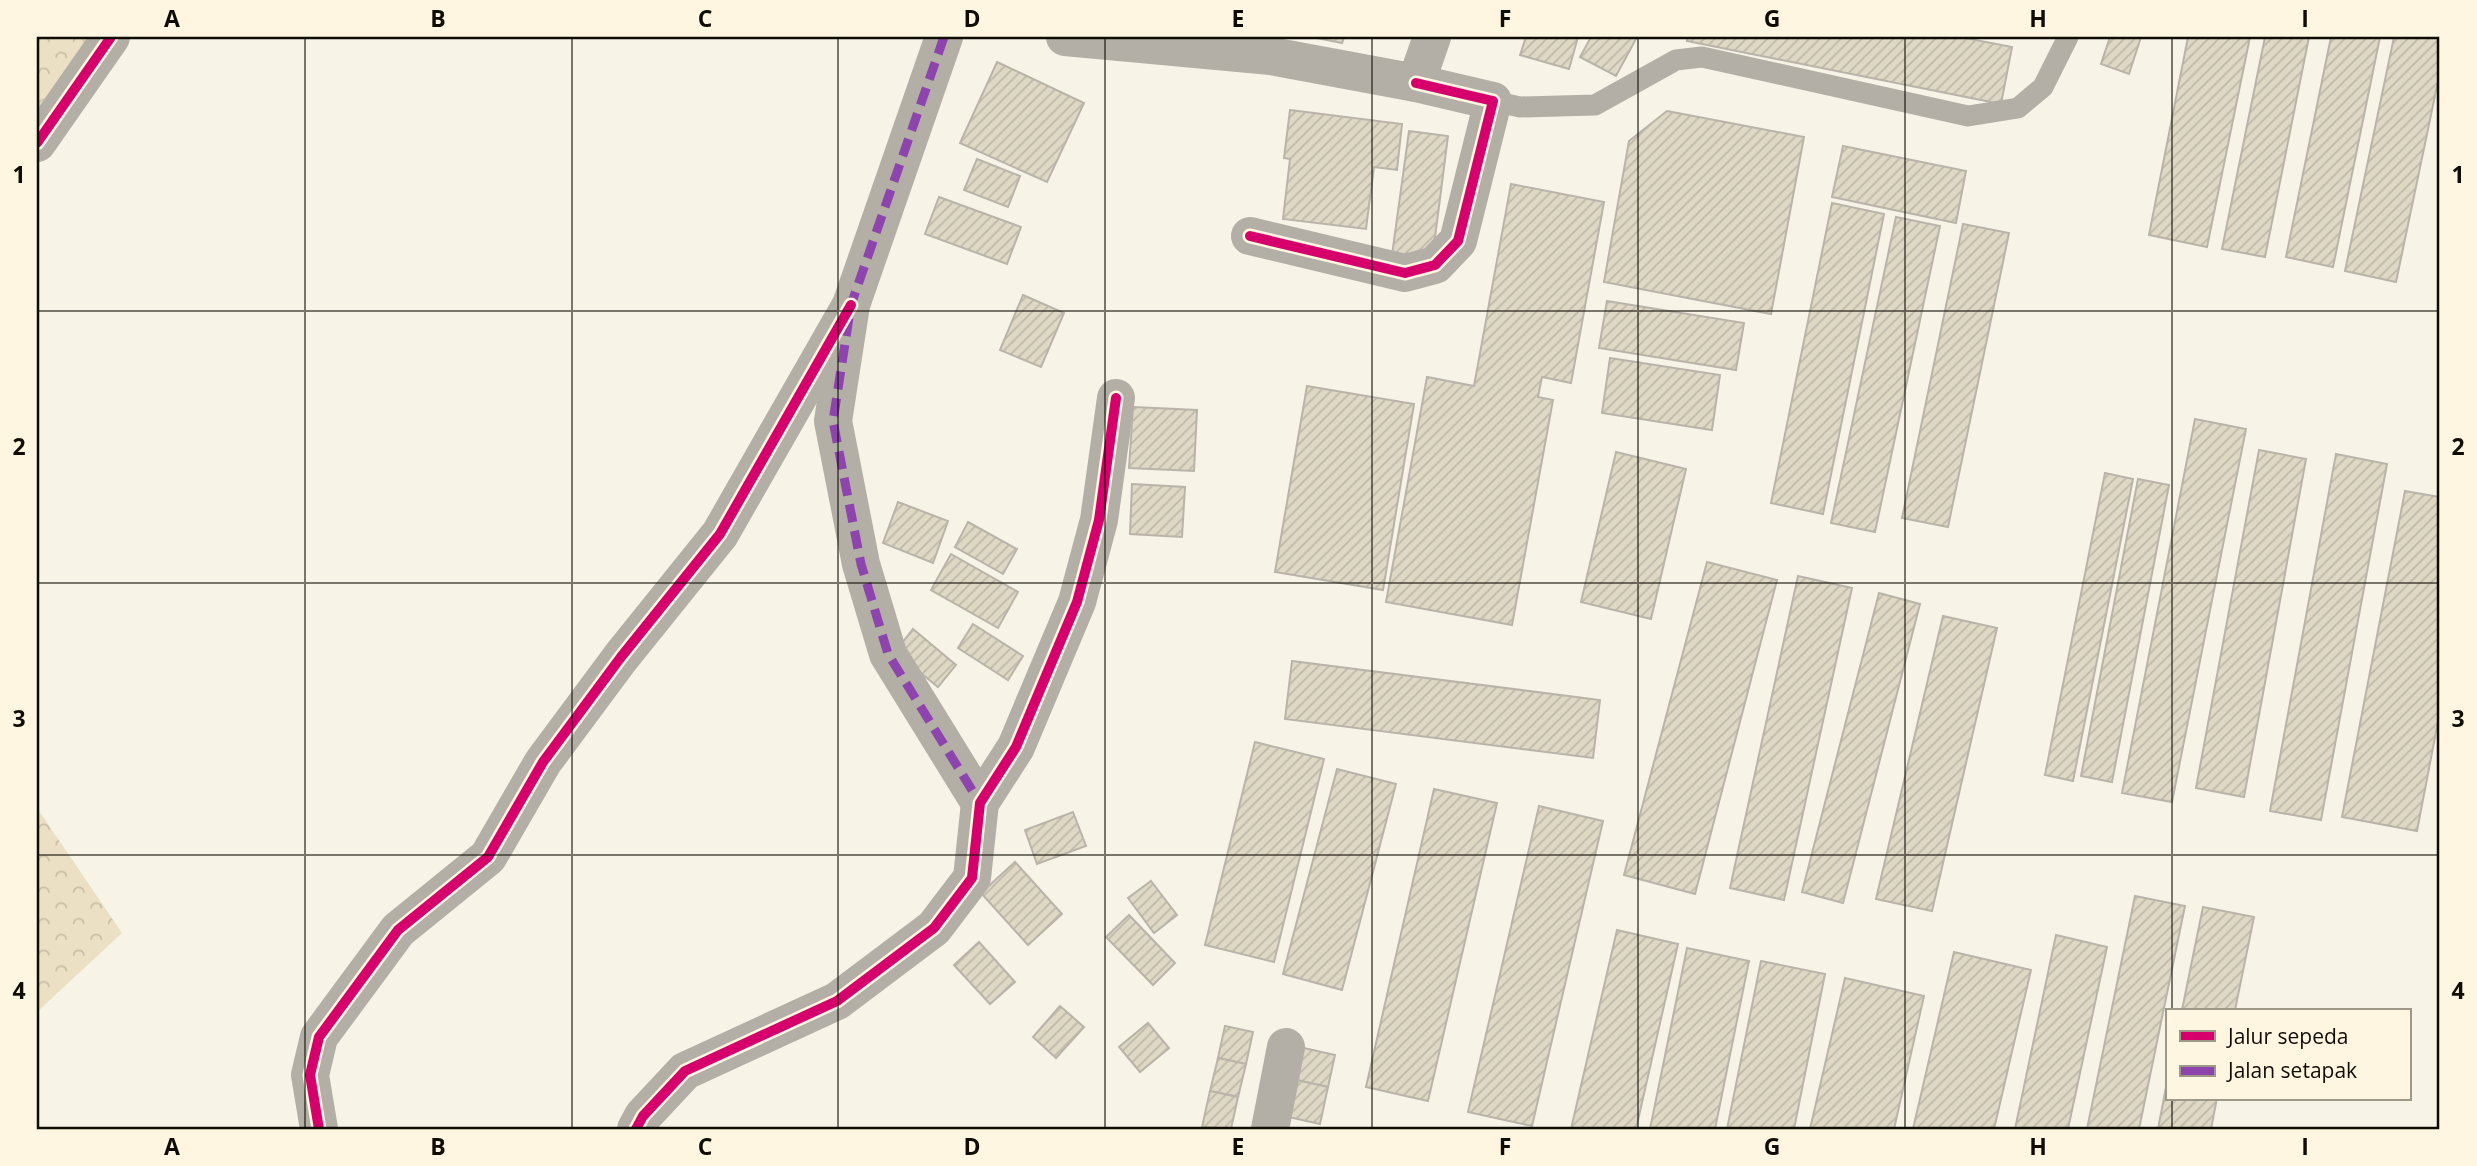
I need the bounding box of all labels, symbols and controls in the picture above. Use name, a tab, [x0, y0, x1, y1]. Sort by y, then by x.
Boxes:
text: A	[164, 2, 180, 34]
text: B	[430, 2, 446, 34]
text: C	[698, 2, 712, 34]
text: D	[963, 2, 981, 34]
text: E	[1232, 2, 1244, 34]
text: F	[1499, 2, 1511, 34]
text: G	[1764, 2, 1780, 34]
text: H	[2029, 2, 2047, 34]
text: I	[2301, 2, 2309, 34]
text: 1	[12, 158, 26, 190]
text: 1	[2451, 158, 2465, 190]
text: 2	[12, 430, 26, 462]
text: 2	[2451, 430, 2465, 462]
text: 3	[12, 702, 26, 734]
text: 3	[2451, 702, 2465, 734]
text: 4	[12, 974, 26, 1006]
text: 4	[2451, 974, 2465, 1006]
legend	[2166, 1009, 2410, 1100]
text: Jalur sepeda	[2226, 1022, 2348, 1050]
text: Jalan setapak	[2226, 1056, 2357, 1084]
text: A	[164, 1130, 180, 1162]
text: B	[430, 1130, 446, 1162]
text: C	[698, 1130, 712, 1162]
text: D	[963, 1130, 981, 1162]
text: E	[1232, 1130, 1244, 1162]
text: F	[1499, 1130, 1511, 1162]
text: G	[1764, 1130, 1780, 1162]
text: H	[2029, 1130, 2047, 1162]
text: I	[2301, 1130, 2309, 1162]

